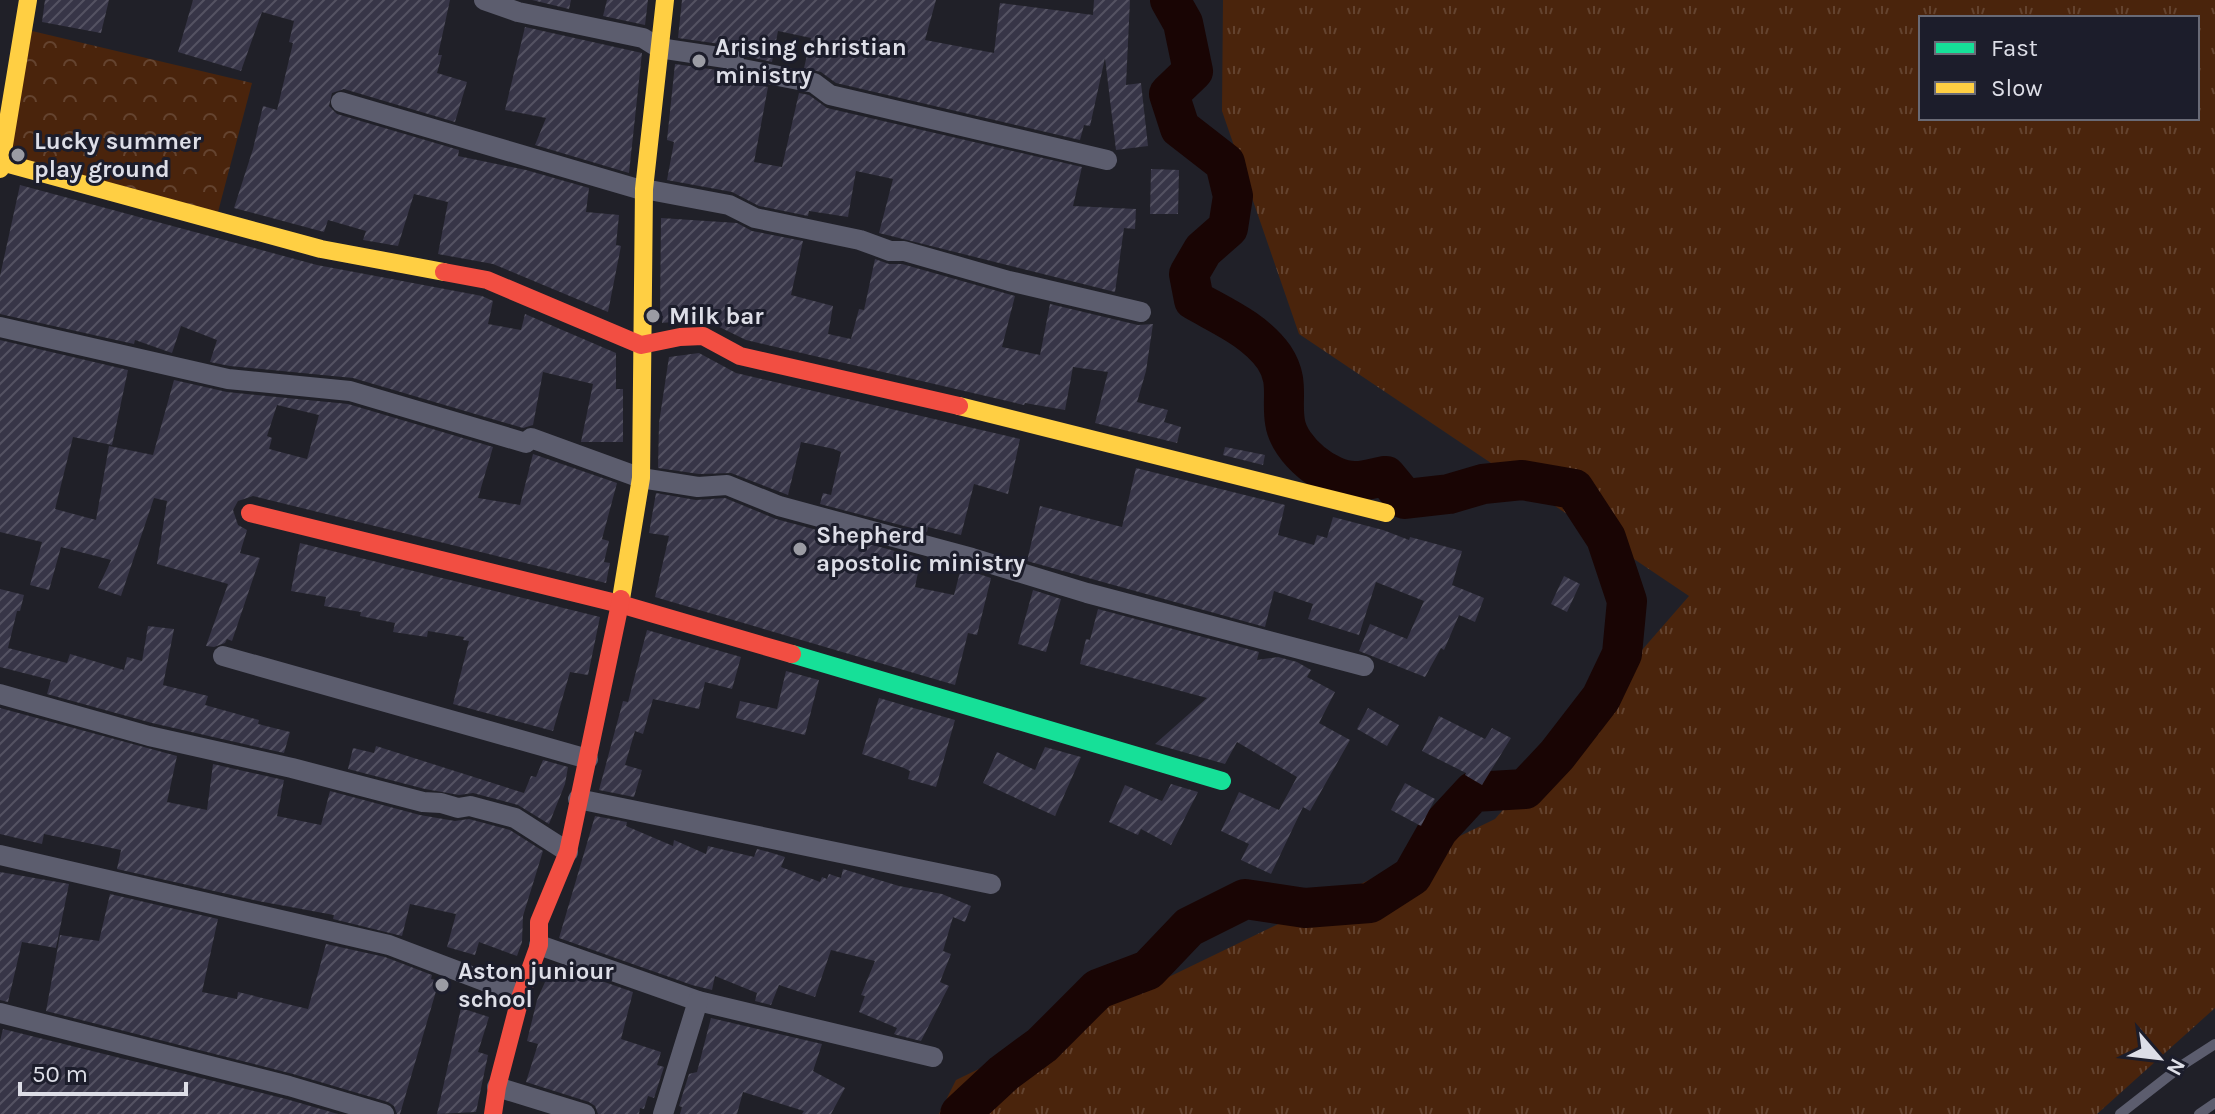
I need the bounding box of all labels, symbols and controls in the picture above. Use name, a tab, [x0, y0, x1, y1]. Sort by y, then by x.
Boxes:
legend	[1919, 16, 2199, 120]
place label: Arising christian ministry	[715, 33, 907, 89]
text: Fast	[1991, 34, 2038, 62]
marker: Arising christian ministry	[690, 52, 708, 70]
text: Slow	[1991, 74, 2043, 102]
place label: Lucky summer play ground	[34, 127, 202, 183]
marker: Lucky summer play ground	[9, 146, 27, 164]
place label: Milk bar	[669, 302, 764, 330]
marker: Milk bar	[644, 307, 662, 325]
place label: Shepherd apostolic ministry	[816, 521, 1025, 577]
marker: Shepherd apostolic ministry	[791, 540, 809, 558]
place label: Aston juniour school	[458, 957, 614, 1013]
marker: Aston juniour school	[433, 976, 451, 994]
north arrow	[2119, 1018, 2199, 1098]
scale bar	[20, 1046, 186, 1096]
text: N	[2161, 1054, 2191, 1080]
text: 50 m	[32, 1060, 88, 1088]

